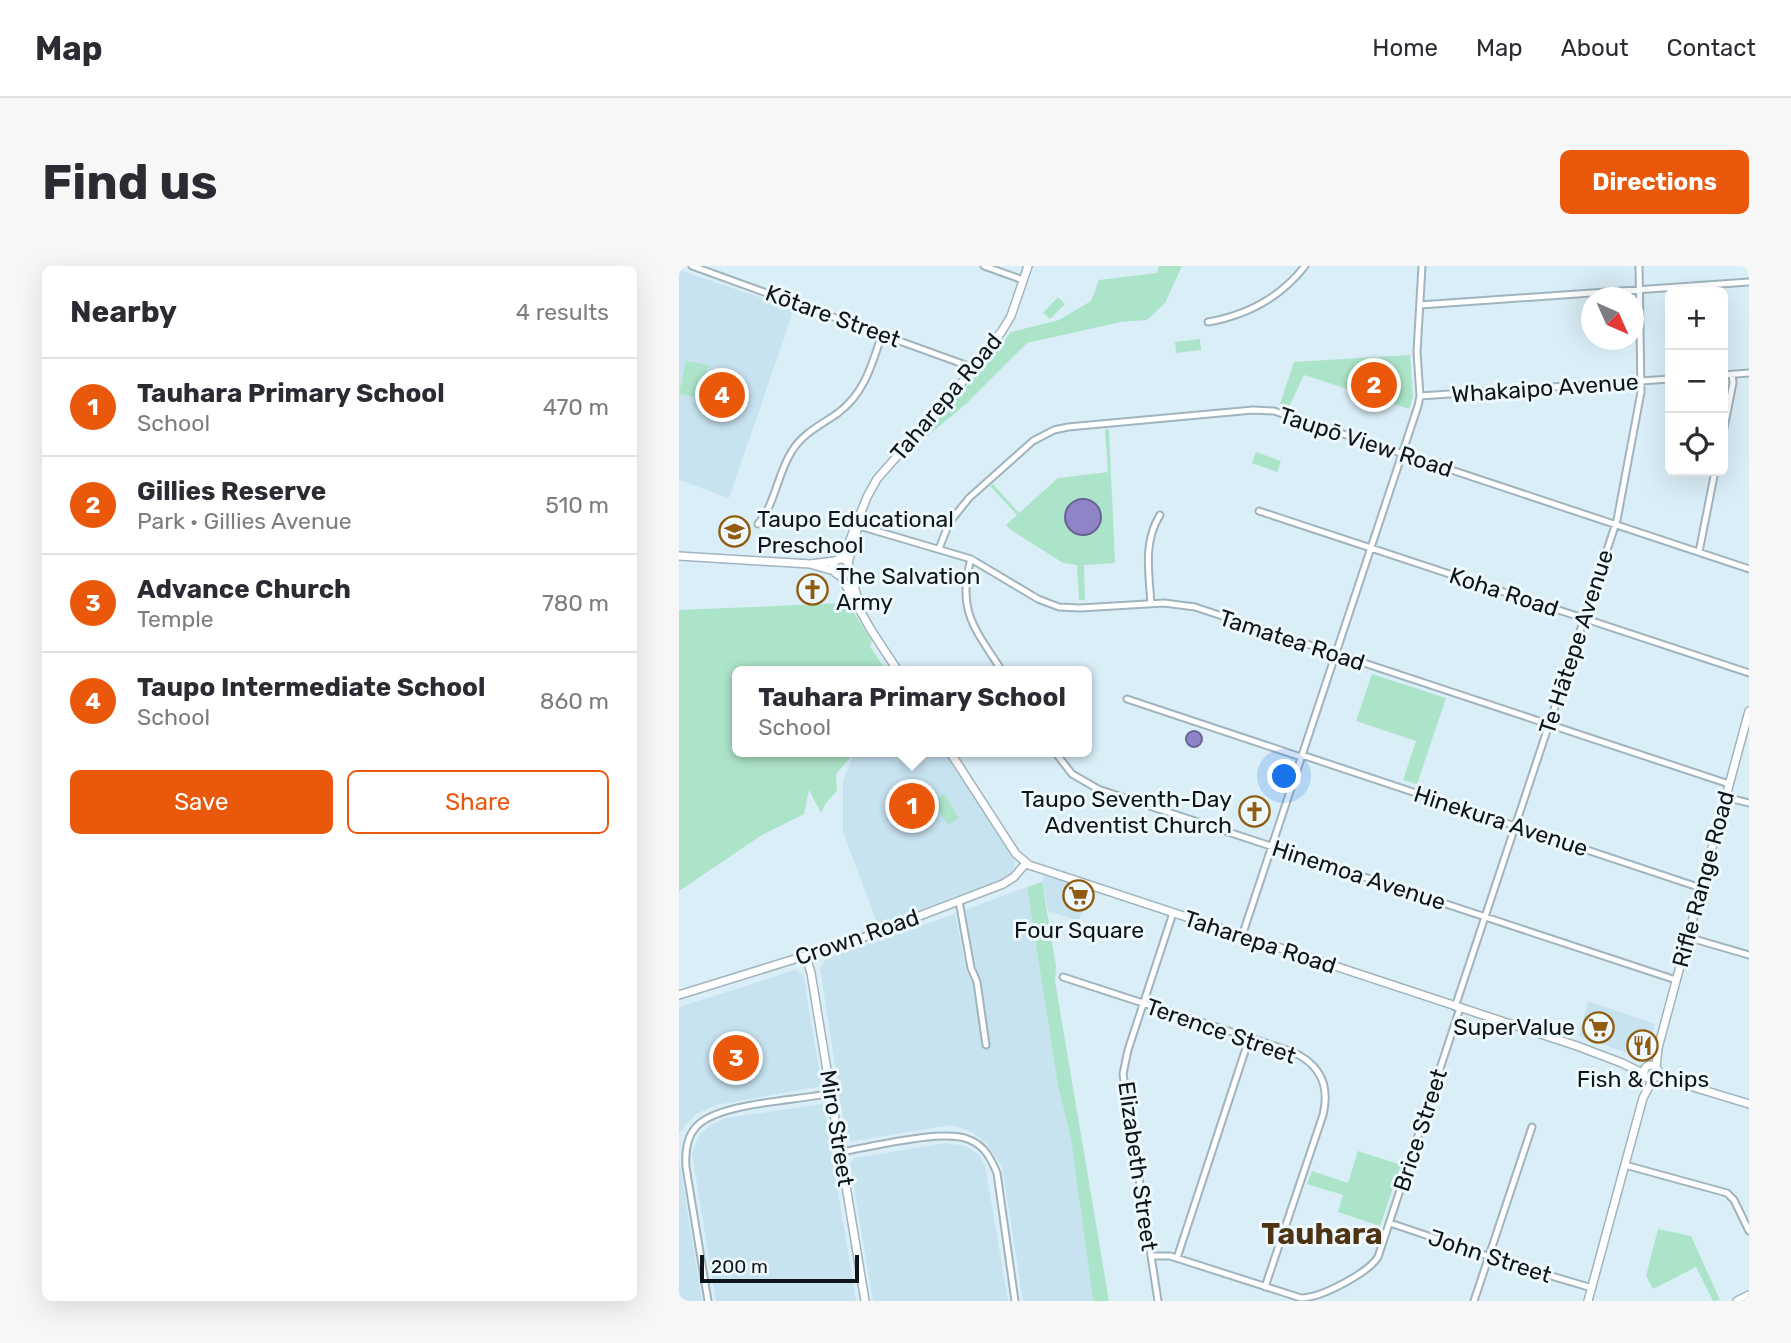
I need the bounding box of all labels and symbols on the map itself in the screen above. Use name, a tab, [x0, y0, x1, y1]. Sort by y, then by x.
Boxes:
street label: Kōtare Street	[762, 279, 904, 353]
north arrow	[1581, 287, 1644, 350]
street label: Taharepa Road	[884, 327, 1008, 467]
pin: 2	[1351, 359, 1397, 411]
street label: Whakaipo Avenue	[1450, 367, 1640, 409]
pin: 4	[699, 369, 745, 421]
street label: Taupō View Road	[1276, 401, 1456, 483]
place label: Taupo Educational Preschool	[757, 505, 954, 559]
school or university icon: Taupo Educational Preschool	[717, 515, 751, 549]
street label: Te Hātepe Avenue	[1533, 546, 1619, 738]
street label: Koha Road	[1446, 561, 1562, 623]
place label: The Salvation Army	[836, 562, 981, 616]
church icon: The Salvation Army	[796, 572, 830, 606]
street label: Tamatea Road	[1216, 603, 1368, 677]
your location	[1267, 759, 1301, 793]
pin: 1	[889, 780, 935, 832]
street label: Hinekura Avenue	[1410, 780, 1592, 862]
place label: Taupo Seventh-Day Adventist Church	[1021, 785, 1232, 839]
street label: Rifle Range Road	[1666, 788, 1740, 970]
church icon: Taupo Seventh-Day Adventist Church	[1238, 795, 1272, 829]
street label: Hinemoa Avenue	[1269, 834, 1449, 916]
supermarket icon: Four Square	[1062, 879, 1096, 913]
street label: Crown Road	[791, 903, 923, 971]
street label: Taharepa Road	[1180, 904, 1340, 980]
place label: Four Square	[1014, 916, 1144, 944]
street label: Terence Street	[1142, 992, 1300, 1070]
supermarket icon: SuperValue	[1581, 1010, 1615, 1044]
place label: SuperValue	[1453, 1013, 1575, 1041]
restaurant icon: Fish & Chips	[1626, 1028, 1660, 1062]
pin: 3	[713, 1032, 759, 1084]
street label: Brice Street	[1387, 1065, 1453, 1195]
place label: Fish & Chips	[1577, 1065, 1709, 1093]
street label: Miro Street	[814, 1068, 860, 1188]
street label: Elizabeth Street	[1112, 1079, 1164, 1253]
district label: Tauhara	[1261, 1216, 1383, 1252]
street label: John Street	[1425, 1223, 1555, 1289]
scale bar	[700, 1252, 859, 1284]

